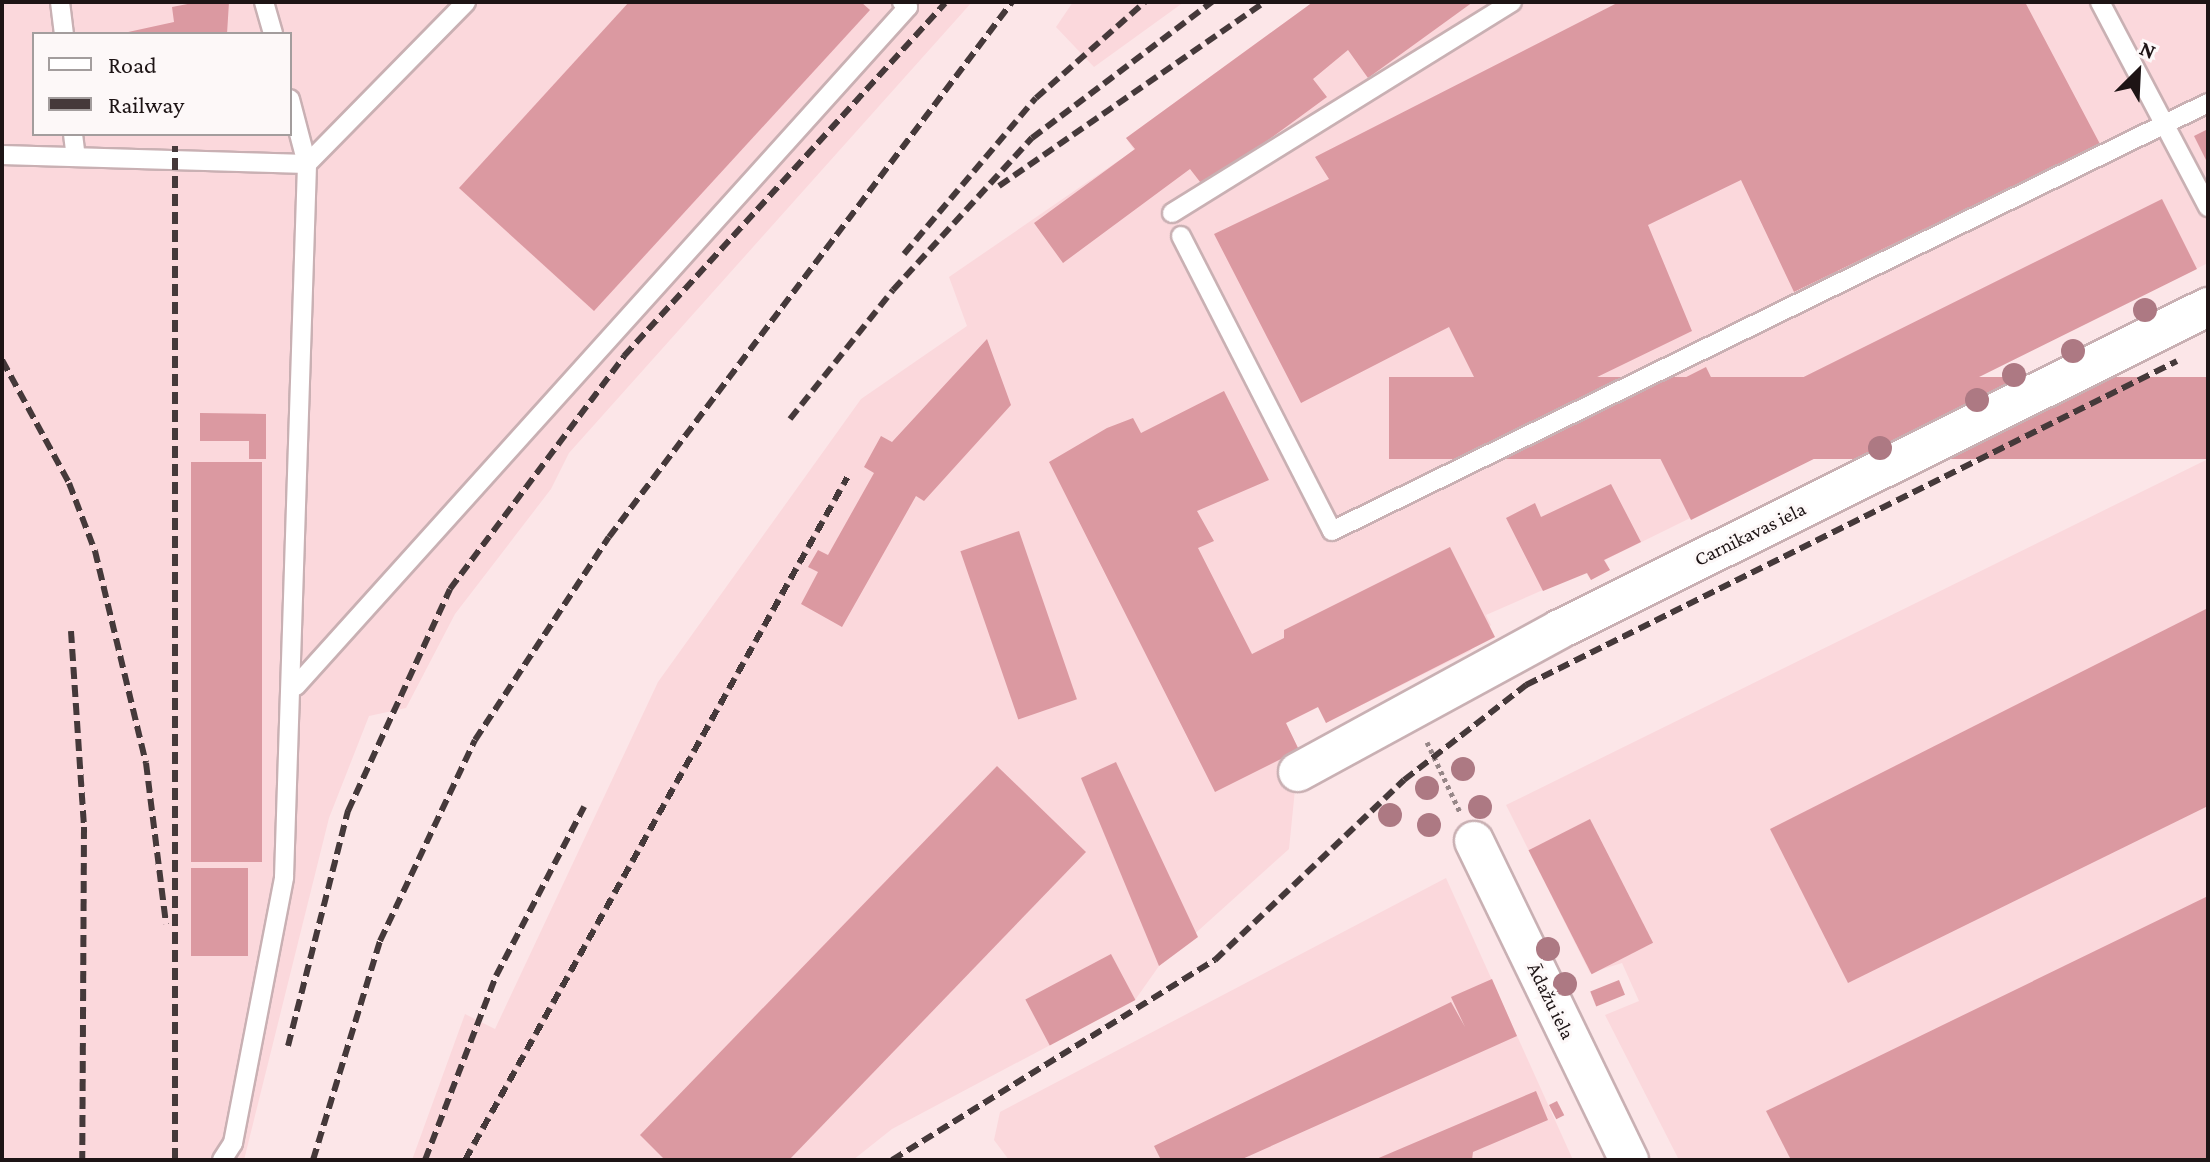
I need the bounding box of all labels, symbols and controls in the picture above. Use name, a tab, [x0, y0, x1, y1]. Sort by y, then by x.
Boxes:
legend	[32, 32, 292, 136]
north arrow	[2098, 32, 2178, 112]
text: N	[2136, 35, 2160, 64]
text: Road	[108, 51, 157, 78]
text: Railway	[108, 91, 184, 118]
street label: Carnikavas iela	[1690, 497, 1810, 571]
street label: Ādažu iela	[1522, 959, 1580, 1043]

